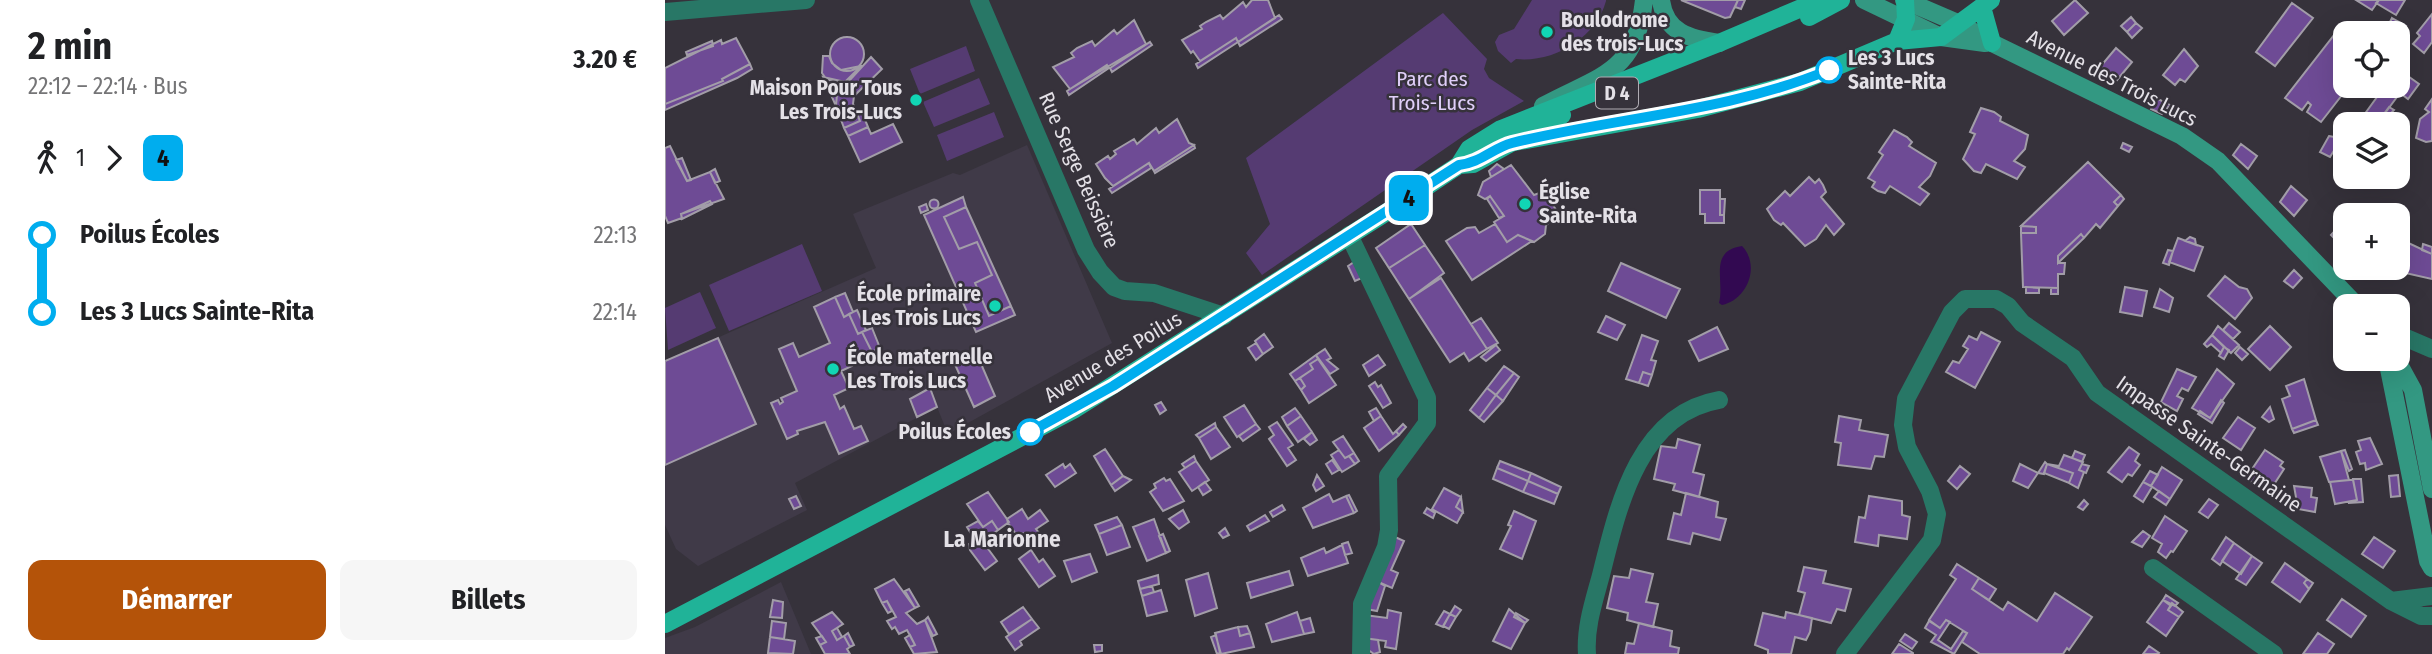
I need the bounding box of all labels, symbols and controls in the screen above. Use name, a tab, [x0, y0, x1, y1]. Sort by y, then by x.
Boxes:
place label: Boulodrome des trois-Lucs	[1561, 7, 1683, 57]
map controls	[2333, 21, 2410, 371]
button: locate	[2333, 21, 2410, 98]
text: 2 min	[28, 23, 112, 69]
marker: Boulodrome des trois-Lucs	[1539, 24, 1555, 40]
street label: Avenue des Trois Lucs	[2023, 24, 2201, 132]
text: 3.20 €	[573, 44, 637, 75]
place label: Les 3 Lucs Sainte-Rita	[1848, 45, 1946, 95]
marker: Les 3 Lucs Sainte-Rita	[1816, 57, 1842, 83]
park label: Parc des Trois-Lucs	[1389, 66, 1475, 116]
text: 22:12 – 22:14 · Bus	[28, 72, 187, 100]
place label: Maison Pour Tous Les Trois-Lucs	[750, 75, 902, 125]
road number: D 4	[1596, 78, 1638, 108]
street label: Rue Serge Beissière	[1033, 88, 1125, 252]
marker: Maison Pour Tous Les Trois-Lucs	[908, 92, 924, 108]
button: layers	[2333, 112, 2410, 189]
icon: walk	[28, 139, 66, 177]
icon: forward	[95, 139, 133, 177]
text: 1	[76, 144, 85, 172]
text: 4	[157, 144, 169, 172]
line badge: 4	[1386, 175, 1432, 221]
place label: Église Sainte-Rita	[1539, 178, 1637, 229]
text: 4	[1403, 184, 1415, 212]
marker: Église Sainte-Rita	[1517, 196, 1533, 212]
button: +	[2333, 203, 2410, 280]
text: Poilus Écoles	[80, 219, 219, 250]
text: 22:13	[593, 221, 637, 249]
place label: École primaire Les Trois Lucs	[857, 280, 981, 331]
button: −	[2333, 294, 2410, 371]
text: Les 3 Lucs Sainte-Rita	[80, 296, 314, 327]
text: 22:14	[593, 298, 637, 326]
marker: École primaire Les Trois Lucs	[987, 298, 1003, 314]
street label: Avenue des Poilus	[1040, 306, 1186, 408]
place label: École maternelle Les Trois Lucs	[847, 343, 993, 394]
marker: École maternelle Les Trois Lucs	[825, 361, 841, 377]
street label: Impasse Sainte-Germaine	[2111, 370, 2307, 518]
place label: Poilus Écoles	[898, 418, 1011, 445]
marker: Poilus Écoles	[1017, 419, 1043, 445]
district label: La Marionne	[943, 525, 1061, 553]
button: Démarrer	[28, 560, 326, 640]
button: Billets	[340, 560, 637, 640]

